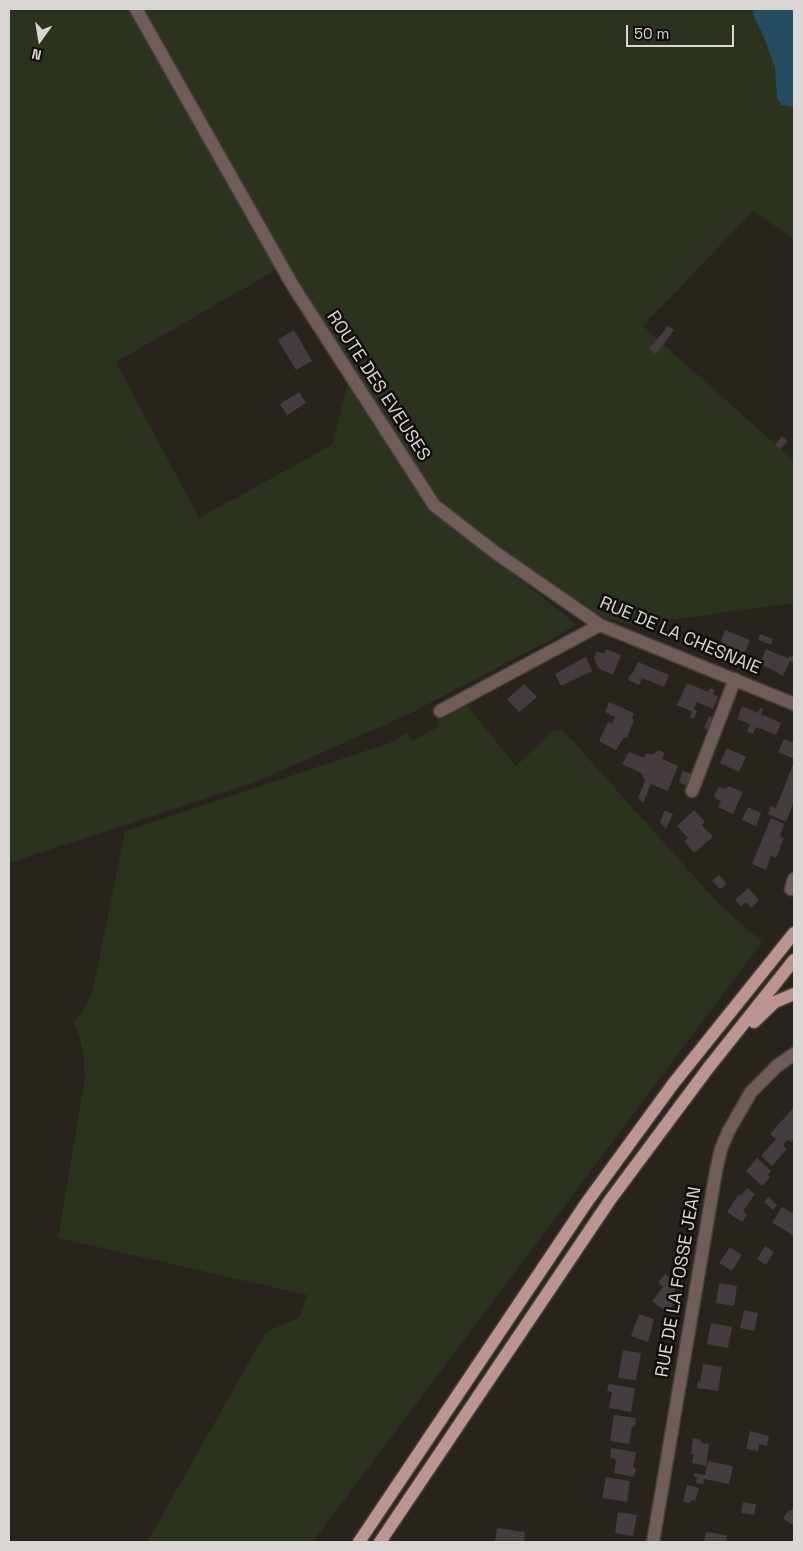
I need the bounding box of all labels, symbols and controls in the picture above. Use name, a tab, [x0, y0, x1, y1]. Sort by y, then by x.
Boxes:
north arrow	[15, 15, 65, 65]
scale bar	[628, 15, 736, 47]
text: 50 m	[634, 24, 669, 43]
text: N	[30, 45, 43, 64]
street label: ROUTE DES EVEUSES	[322, 307, 434, 465]
street label: RUE DE LA CHESNAIE	[596, 592, 764, 680]
street label: RUE DE LA FOSSE JEAN	[652, 1185, 706, 1379]

